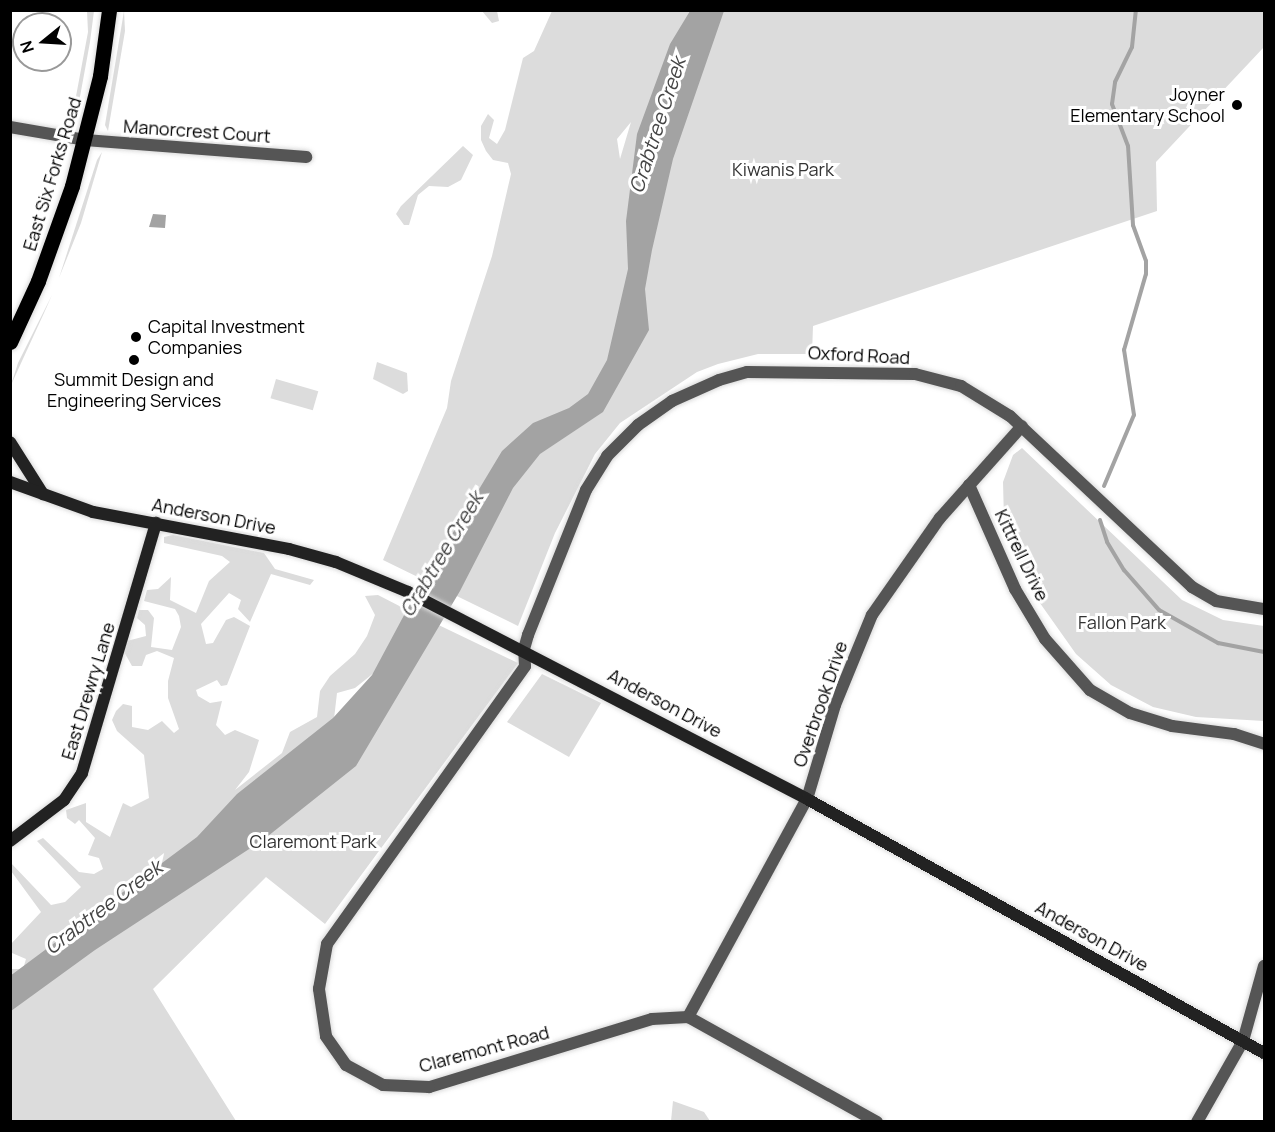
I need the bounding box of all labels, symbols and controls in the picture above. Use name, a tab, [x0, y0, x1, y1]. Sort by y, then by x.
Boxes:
north arrow	[12, 12, 72, 72]
text: N	[15, 38, 39, 56]
water label: Crabtree Creek	[624, 54, 690, 196]
place label: Joyner Elementary School	[1070, 84, 1225, 127]
street label: East Six Forks Road	[18, 95, 86, 253]
marker: Joyner Elementary School	[1230, 98, 1244, 112]
street label: Manorcrest Court	[123, 115, 271, 147]
park label: Kiwanis Park	[732, 158, 834, 180]
place label: Capital Investment Companies	[148, 316, 305, 358]
marker: Capital Investment Companies	[129, 330, 143, 344]
street label: Oxford Road	[807, 342, 911, 368]
marker: Summit Design and Engineering Services	[127, 353, 141, 367]
place label: Summit Design and Engineering Services	[47, 369, 221, 412]
water label: Crabtree Creek	[394, 487, 488, 621]
street label: Anderson Drive	[150, 493, 278, 539]
street label: Kittrell Drive	[991, 506, 1053, 604]
park label: Fallon Park	[1078, 611, 1166, 633]
street label: East Drewry Lane	[57, 620, 119, 762]
street label: Overbrook Drive	[788, 638, 852, 770]
street label: Anderson Drive	[604, 664, 726, 742]
park label: Claremont Park	[250, 830, 376, 852]
water label: Crabtree Creek	[39, 855, 167, 959]
street label: Anderson Drive	[1032, 896, 1152, 976]
street label: Claremont Road	[417, 1021, 551, 1077]

